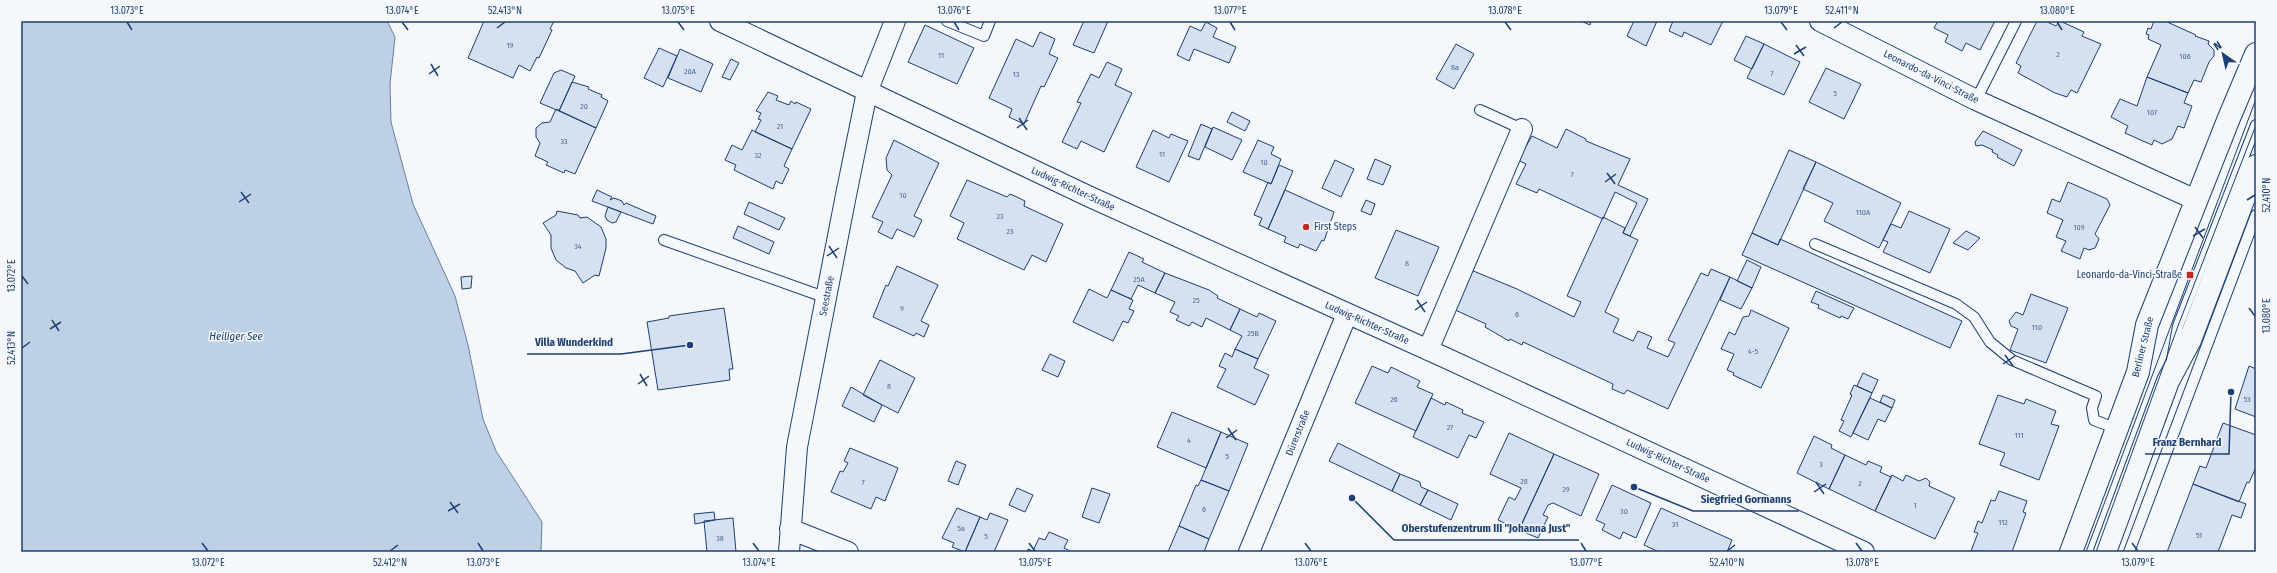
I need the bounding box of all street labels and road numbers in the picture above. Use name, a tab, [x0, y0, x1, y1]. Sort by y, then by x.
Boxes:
street label: Leonardo-da-Vinci-Straße	[1881, 48, 1981, 106]
street label: Ludwig-Richter-Straße	[1029, 164, 1117, 214]
street label: Seestraße	[817, 275, 837, 317]
street label: Ludwig-Richter-Straße	[1323, 299, 1411, 347]
street label: Berliner Straße	[2130, 316, 2156, 378]
street label: Dürerstraße	[1283, 408, 1313, 458]
street label: Ludwig-Richter-Straße	[1624, 436, 1712, 486]

